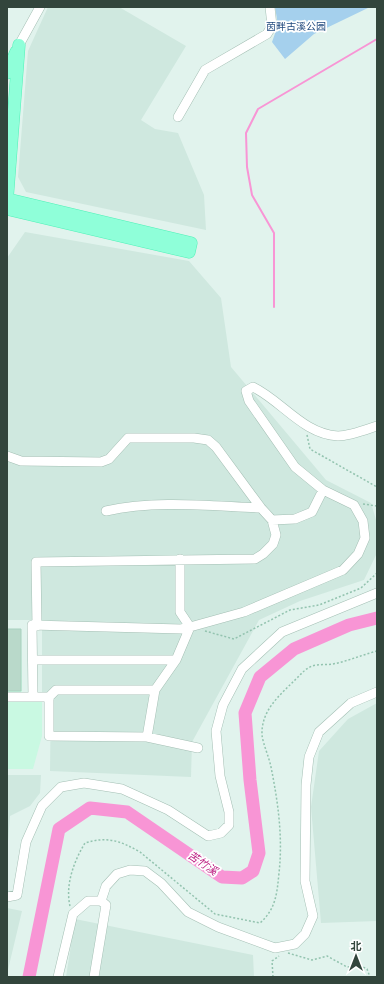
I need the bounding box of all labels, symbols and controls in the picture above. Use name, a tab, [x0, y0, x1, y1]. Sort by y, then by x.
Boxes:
park label: 茵畔古溪公园	[266, 21, 326, 32]
water label: 苦竹溪	[186, 849, 221, 878]
north arrow	[336, 936, 376, 976]
text: 北	[351, 940, 362, 952]

